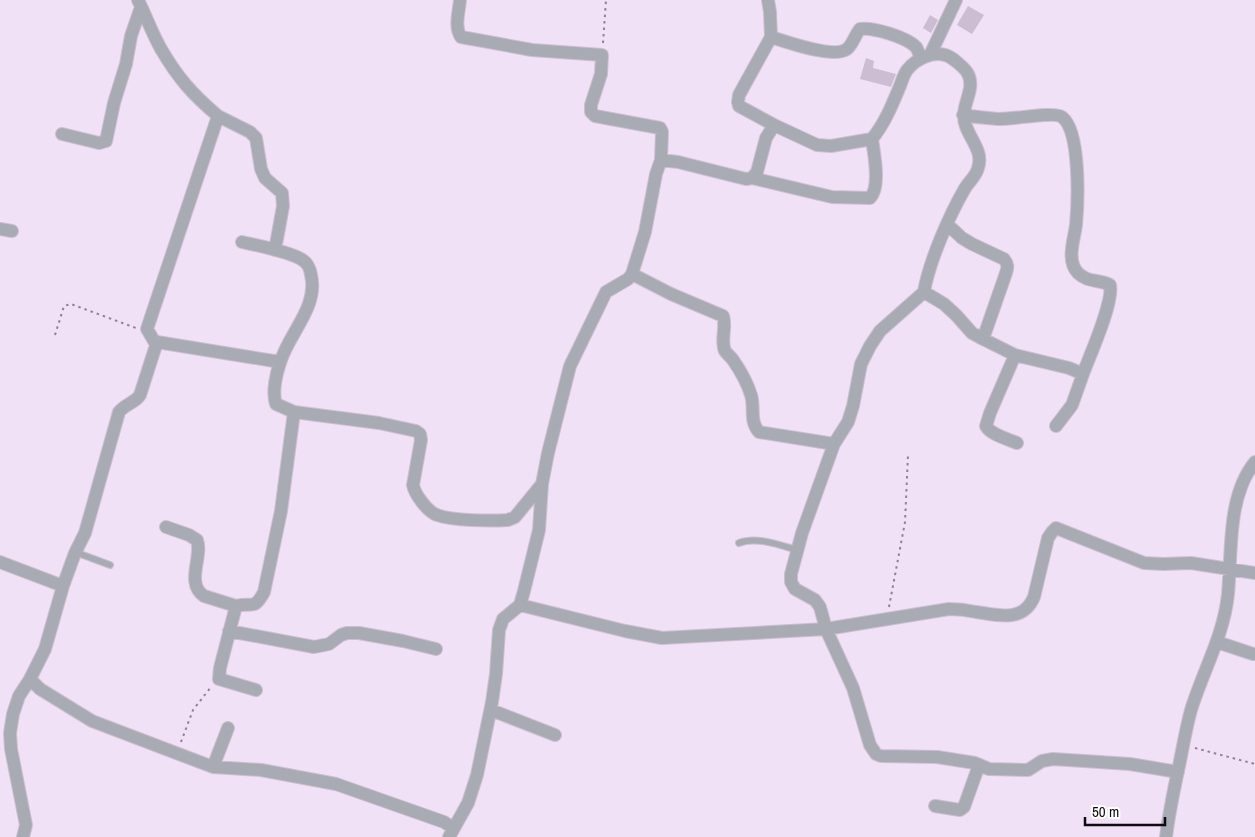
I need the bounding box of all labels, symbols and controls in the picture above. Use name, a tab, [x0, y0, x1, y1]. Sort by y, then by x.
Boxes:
scale bar	[1085, 794, 1165, 826]
text: 50 m	[1092, 801, 1119, 822]

